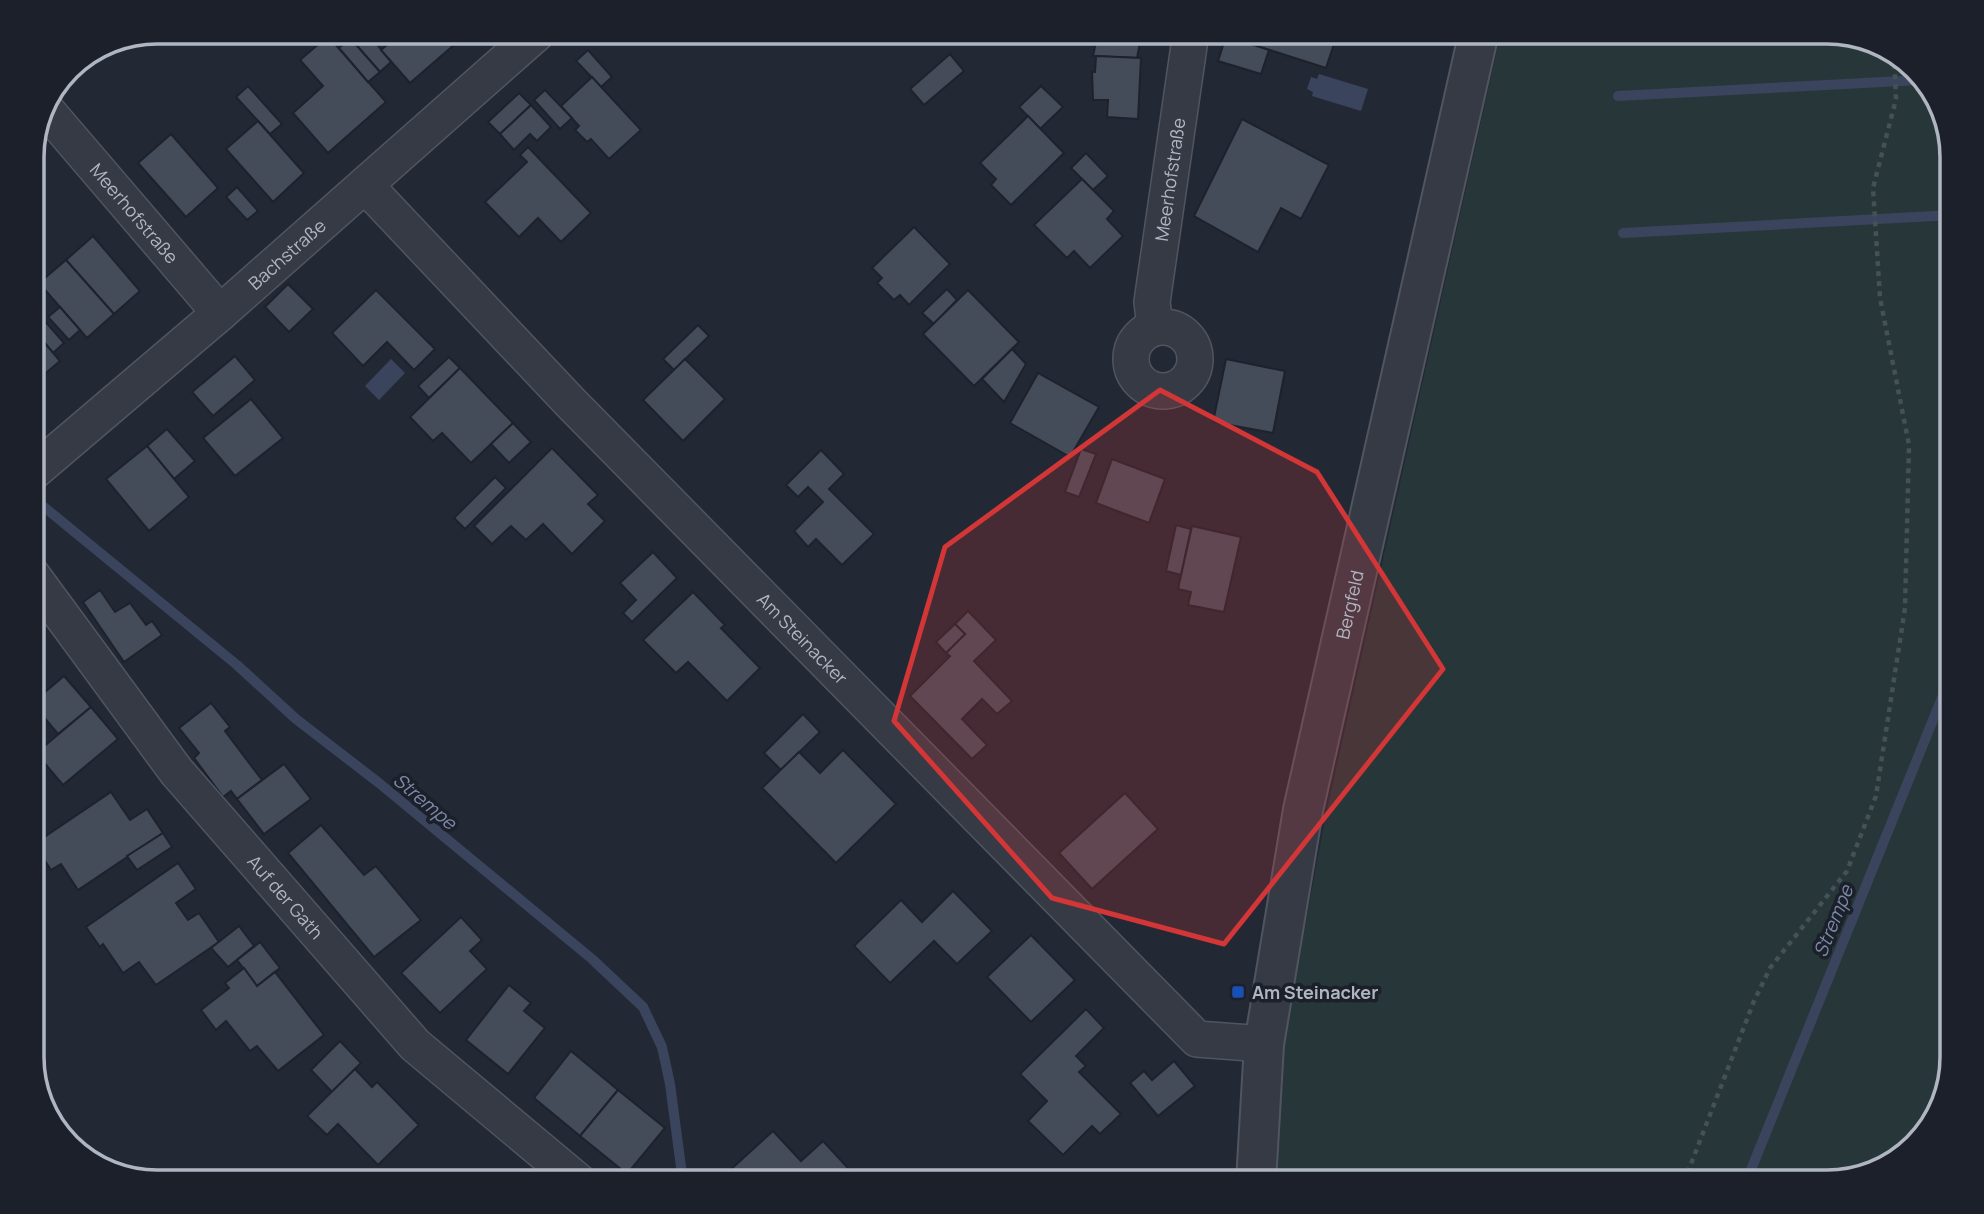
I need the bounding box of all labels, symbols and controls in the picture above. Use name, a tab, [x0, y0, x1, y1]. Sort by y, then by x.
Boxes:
street label: Meerhofstraße	[1149, 116, 1190, 243]
street label: Meerhofstraße	[85, 158, 184, 268]
street label: Bachstraße	[243, 213, 331, 295]
street label: Bergfeld	[1330, 568, 1369, 641]
street label: Am Steinacker	[752, 587, 853, 690]
water label: Strempe	[388, 767, 464, 836]
street label: Auf der Gath	[242, 850, 329, 944]
water label: Strempe	[1807, 879, 1860, 961]
place label: Am Steinacker	[1252, 980, 1378, 1004]
marker: Am Steinacker	[1230, 984, 1246, 1000]

